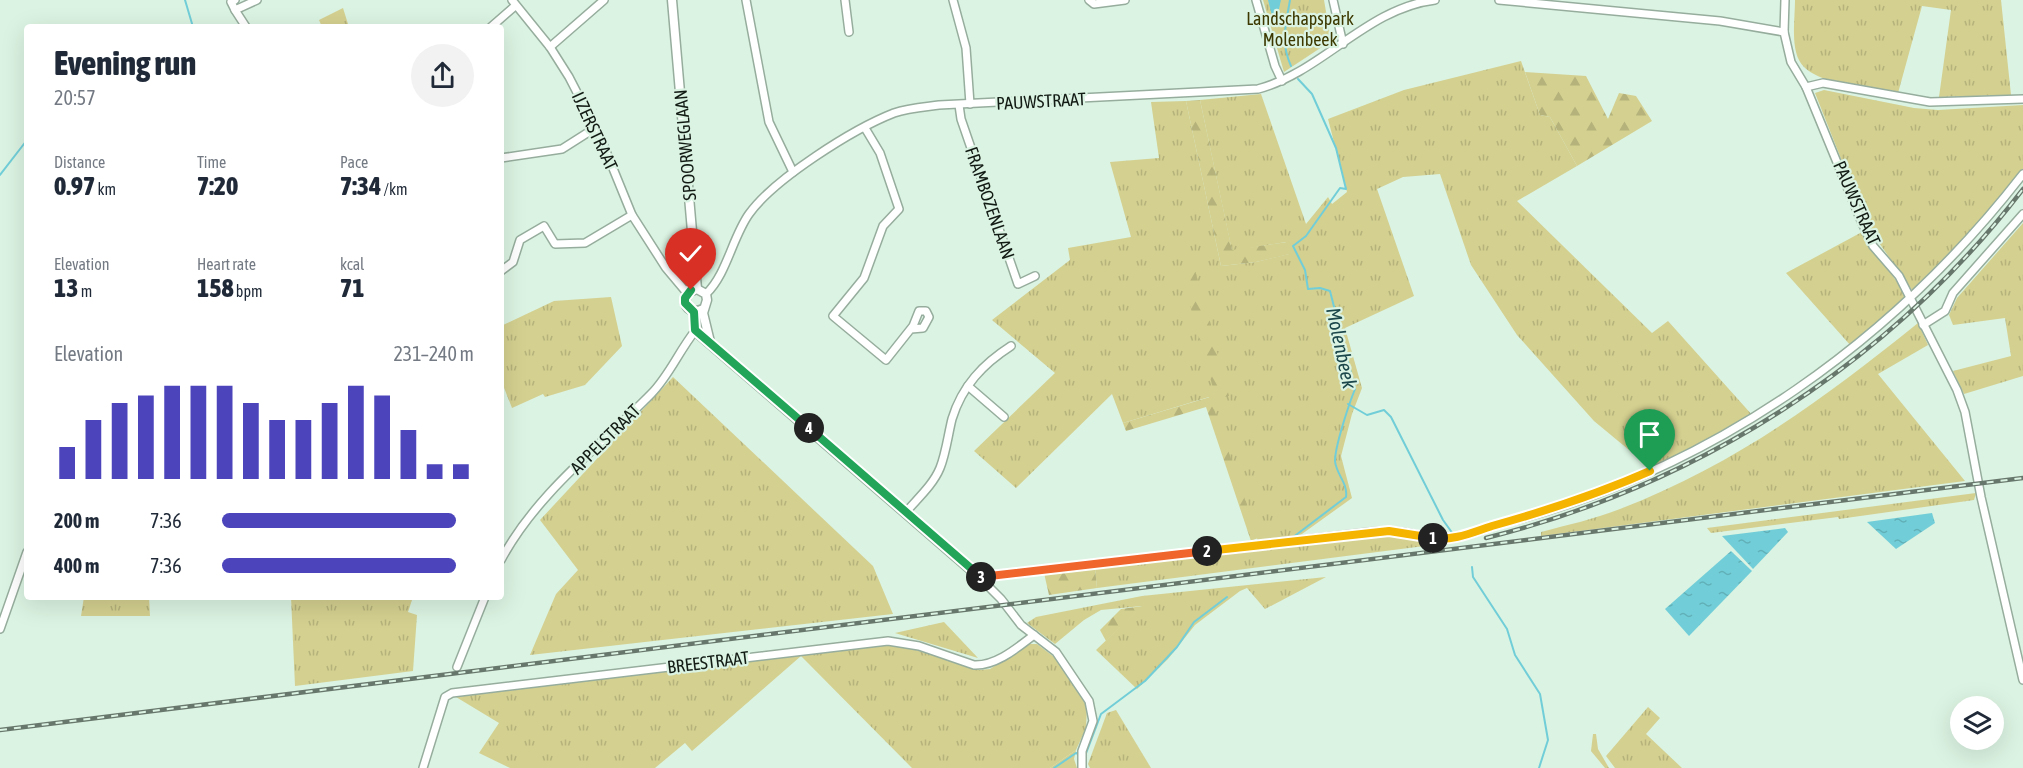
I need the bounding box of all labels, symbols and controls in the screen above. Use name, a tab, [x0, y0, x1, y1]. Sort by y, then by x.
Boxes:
park label: Landschapspark Molenbeek	[1246, 8, 1354, 50]
text: Evening run	[54, 44, 196, 82]
button: share	[411, 44, 474, 107]
text: 20:57	[54, 86, 96, 109]
street label: IJZERSTRAAT	[568, 88, 622, 174]
street label: SPOORWEGLAAN	[670, 88, 700, 202]
street label: PAUWSTRAAT	[996, 88, 1087, 114]
street label: FRAMBOZENLAAN	[961, 144, 1019, 262]
text: Distance	[54, 153, 105, 171]
text: Time	[197, 153, 226, 171]
text: Pace	[340, 153, 368, 171]
street label: PAUWSTRAAT	[1829, 158, 1885, 248]
text: 0.97	[54, 171, 95, 201]
text: 7:20	[197, 171, 238, 201]
text: 7:34	[340, 171, 381, 201]
text: km	[95, 180, 116, 198]
text: /km	[381, 180, 407, 198]
pin	[665, 228, 716, 290]
icon: check	[674, 237, 707, 270]
text: Elevation	[54, 255, 109, 273]
text: Heart rate	[197, 255, 256, 273]
text: kcal	[340, 255, 364, 273]
text: 13	[54, 273, 78, 303]
text: 158	[197, 273, 234, 303]
text: 71	[340, 273, 364, 303]
text: m	[78, 282, 92, 300]
text: bpm	[234, 282, 263, 300]
water label: Molenbeek	[1322, 305, 1362, 391]
text: Elevation	[54, 342, 123, 365]
text: 231–240 m	[393, 342, 474, 365]
street label: APPELSTRAAT	[566, 400, 644, 478]
pin	[1624, 409, 1675, 471]
pin: 4	[794, 413, 824, 443]
icon: arrive	[1633, 418, 1666, 451]
text: 4	[805, 419, 813, 437]
text: 200 m	[54, 509, 99, 532]
text: 7:36	[150, 509, 182, 532]
pin: 1	[1418, 523, 1448, 553]
text: 1	[1429, 529, 1437, 547]
pin: 2	[1192, 536, 1222, 566]
text: 2	[1203, 542, 1211, 560]
text: 400 m	[54, 554, 99, 577]
text: 7:36	[150, 554, 182, 577]
pin: 3	[966, 562, 996, 592]
text: 3	[977, 568, 985, 586]
street label: BREESTRAAT	[666, 647, 750, 677]
map controls	[1950, 696, 2004, 750]
button: layers	[1950, 696, 2004, 750]

